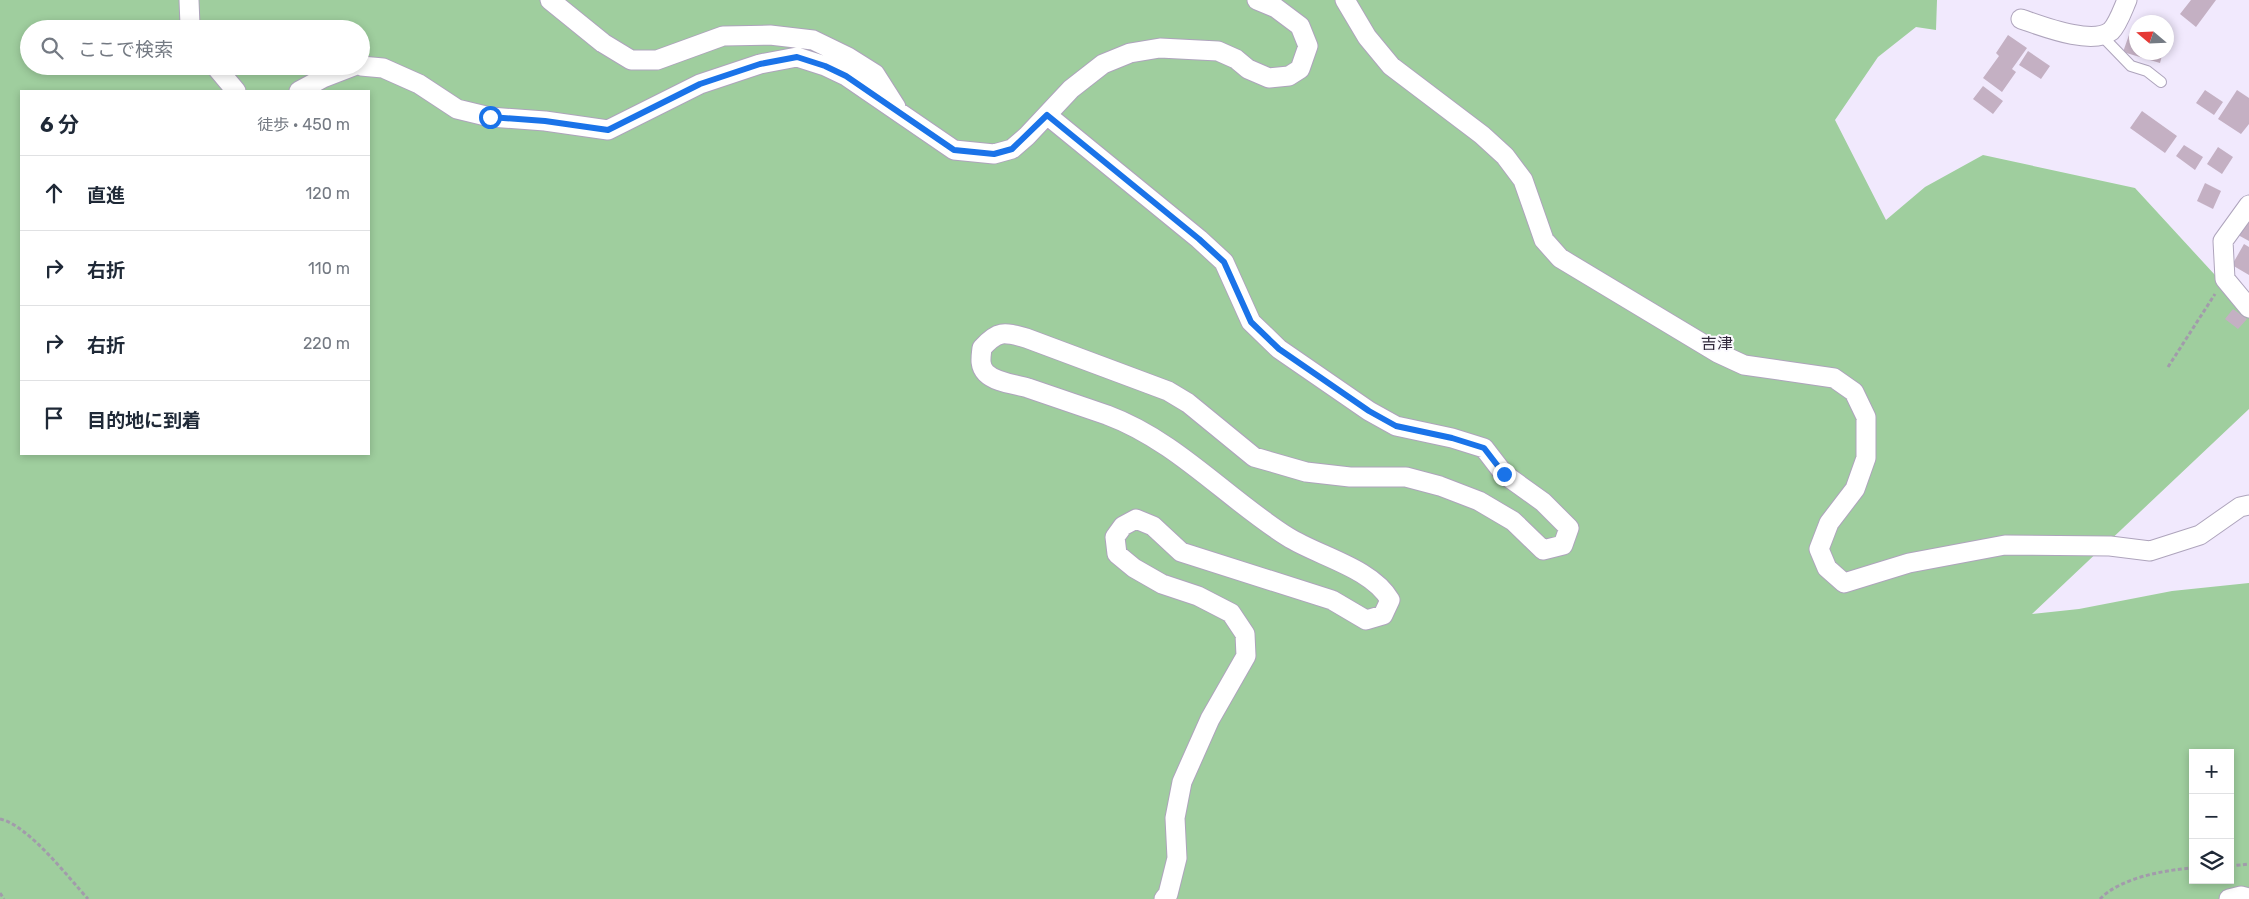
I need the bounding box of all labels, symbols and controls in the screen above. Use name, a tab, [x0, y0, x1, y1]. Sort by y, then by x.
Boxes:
north arrow	[2129, 15, 2174, 60]
search box	[20, 20, 370, 75]
icon: search	[38, 34, 66, 62]
text: ここで検索	[78, 38, 173, 61]
route start	[479, 106, 502, 129]
text: 6 分	[40, 112, 79, 137]
text: 徒歩 · 450 m	[257, 115, 350, 134]
icon: ahead	[40, 179, 68, 207]
text: 直進	[87, 184, 125, 207]
text: 120 m	[305, 184, 350, 203]
icon: right	[40, 254, 68, 282]
text: 右折	[87, 259, 125, 282]
text: 110 m	[308, 259, 350, 278]
icon: right	[40, 329, 68, 357]
text: 右折	[87, 334, 125, 357]
text: 220 m	[303, 334, 350, 353]
district label: 吉津	[1701, 334, 1733, 353]
icon: arrive	[40, 404, 68, 432]
text: 目的地に到着	[87, 409, 201, 432]
route end	[1493, 463, 1516, 486]
map controls	[2189, 749, 2234, 884]
button: +	[2189, 749, 2234, 794]
button: −	[2189, 794, 2234, 839]
button: layers	[2189, 839, 2234, 884]

